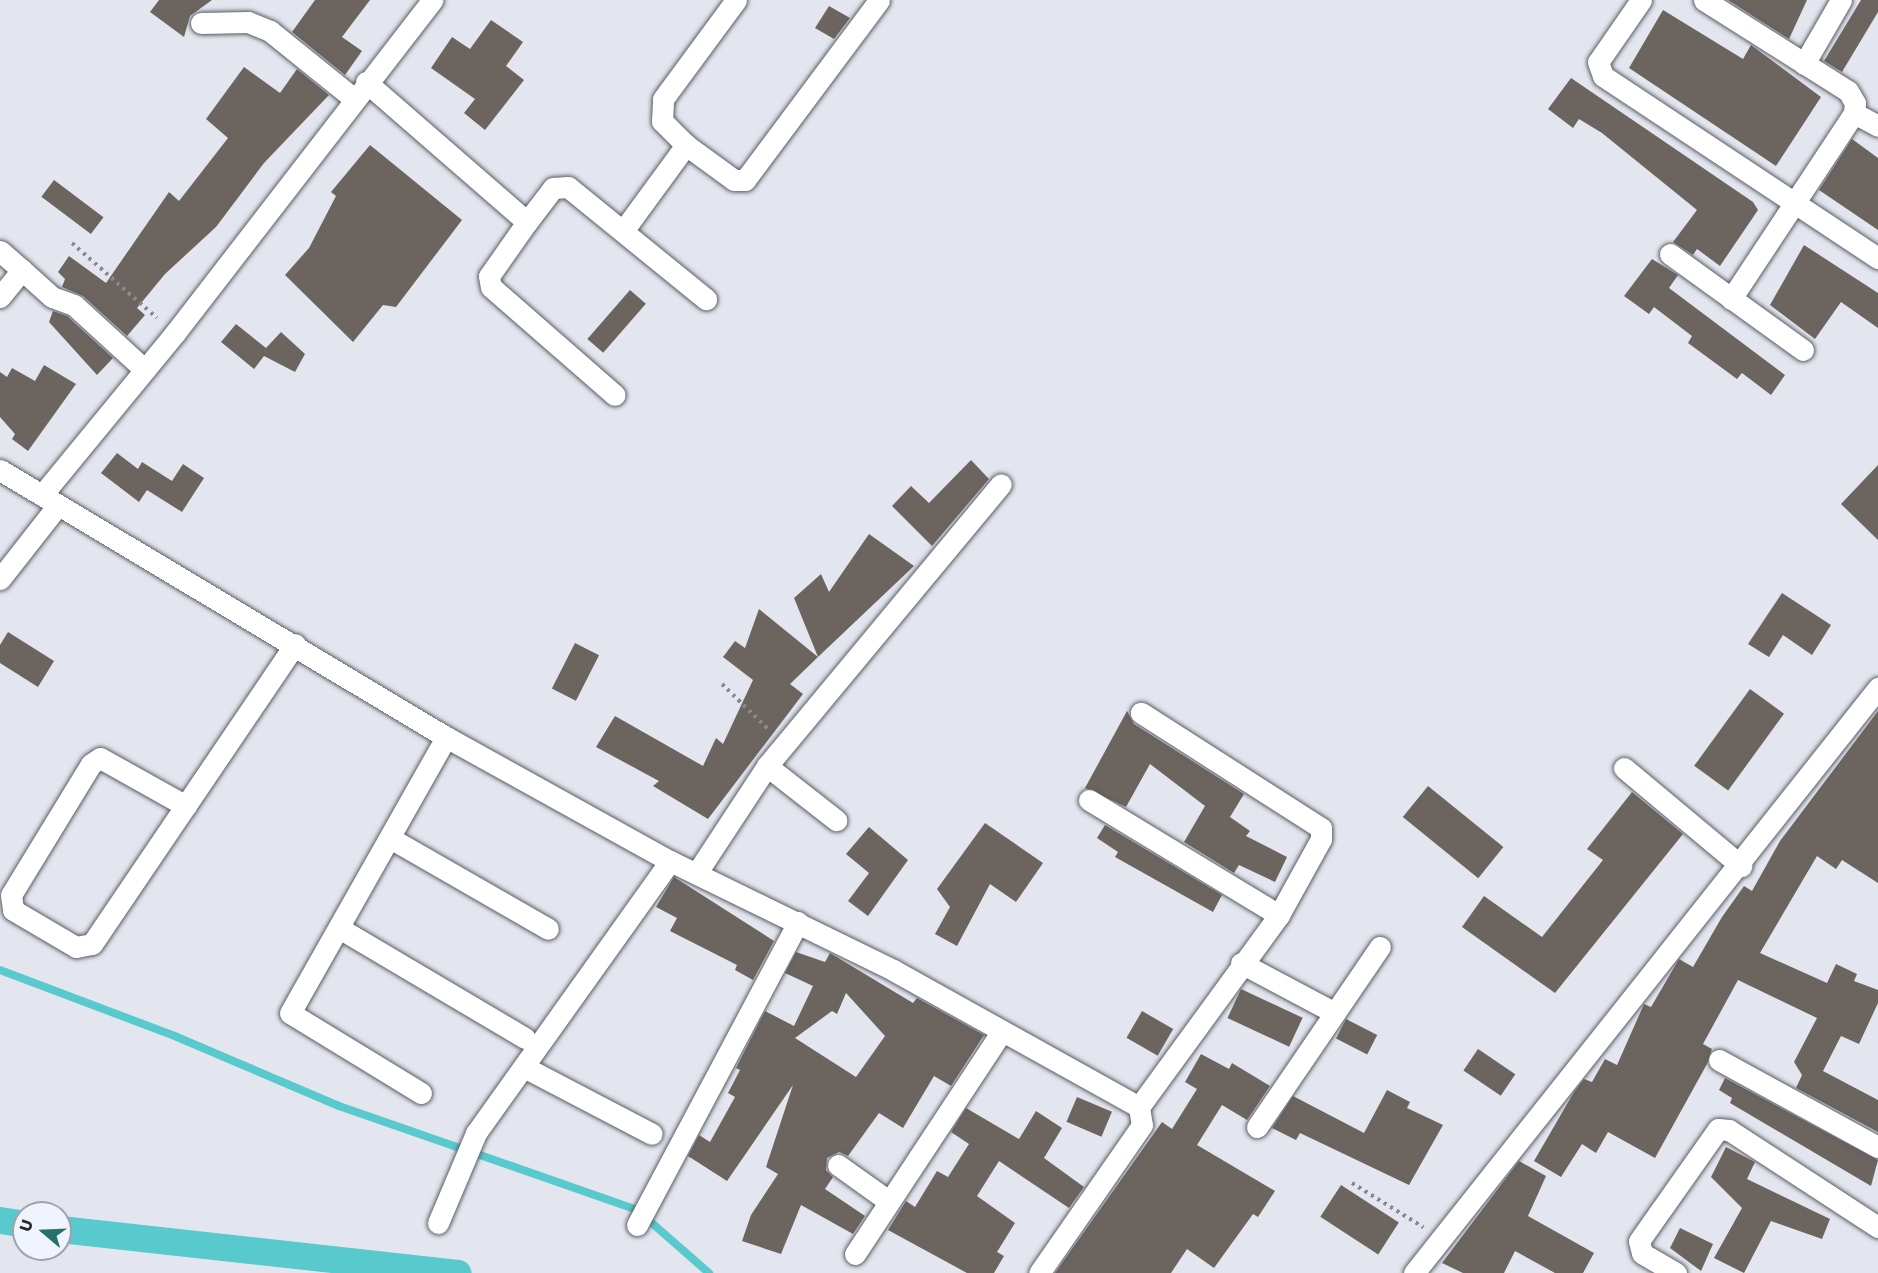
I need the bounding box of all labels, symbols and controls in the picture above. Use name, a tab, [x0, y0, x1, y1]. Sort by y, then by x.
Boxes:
north arrow	[12, 1201, 72, 1261]
text: U	[14, 1217, 39, 1235]

